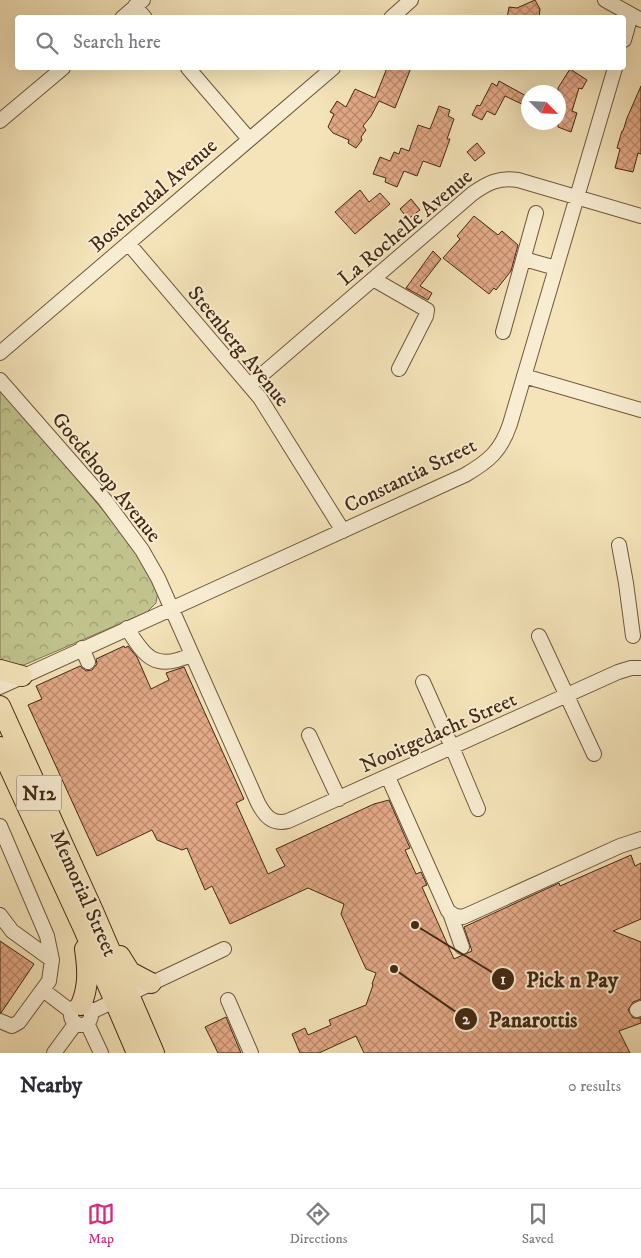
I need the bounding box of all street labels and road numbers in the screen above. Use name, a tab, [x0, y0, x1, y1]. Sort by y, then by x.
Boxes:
street label: Boschendal Avenue	[84, 133, 223, 258]
street label: La Rochelle Avenue	[333, 164, 478, 292]
street label: Steenberg Avenue	[182, 281, 295, 412]
street label: Goedehoop Avenue	[46, 407, 167, 548]
street label: Constantia Street	[340, 433, 481, 519]
street label: Nooitgedacht Street	[356, 687, 521, 779]
road number: N12	[16, 776, 62, 810]
street label: Memorial Street	[44, 826, 123, 961]

